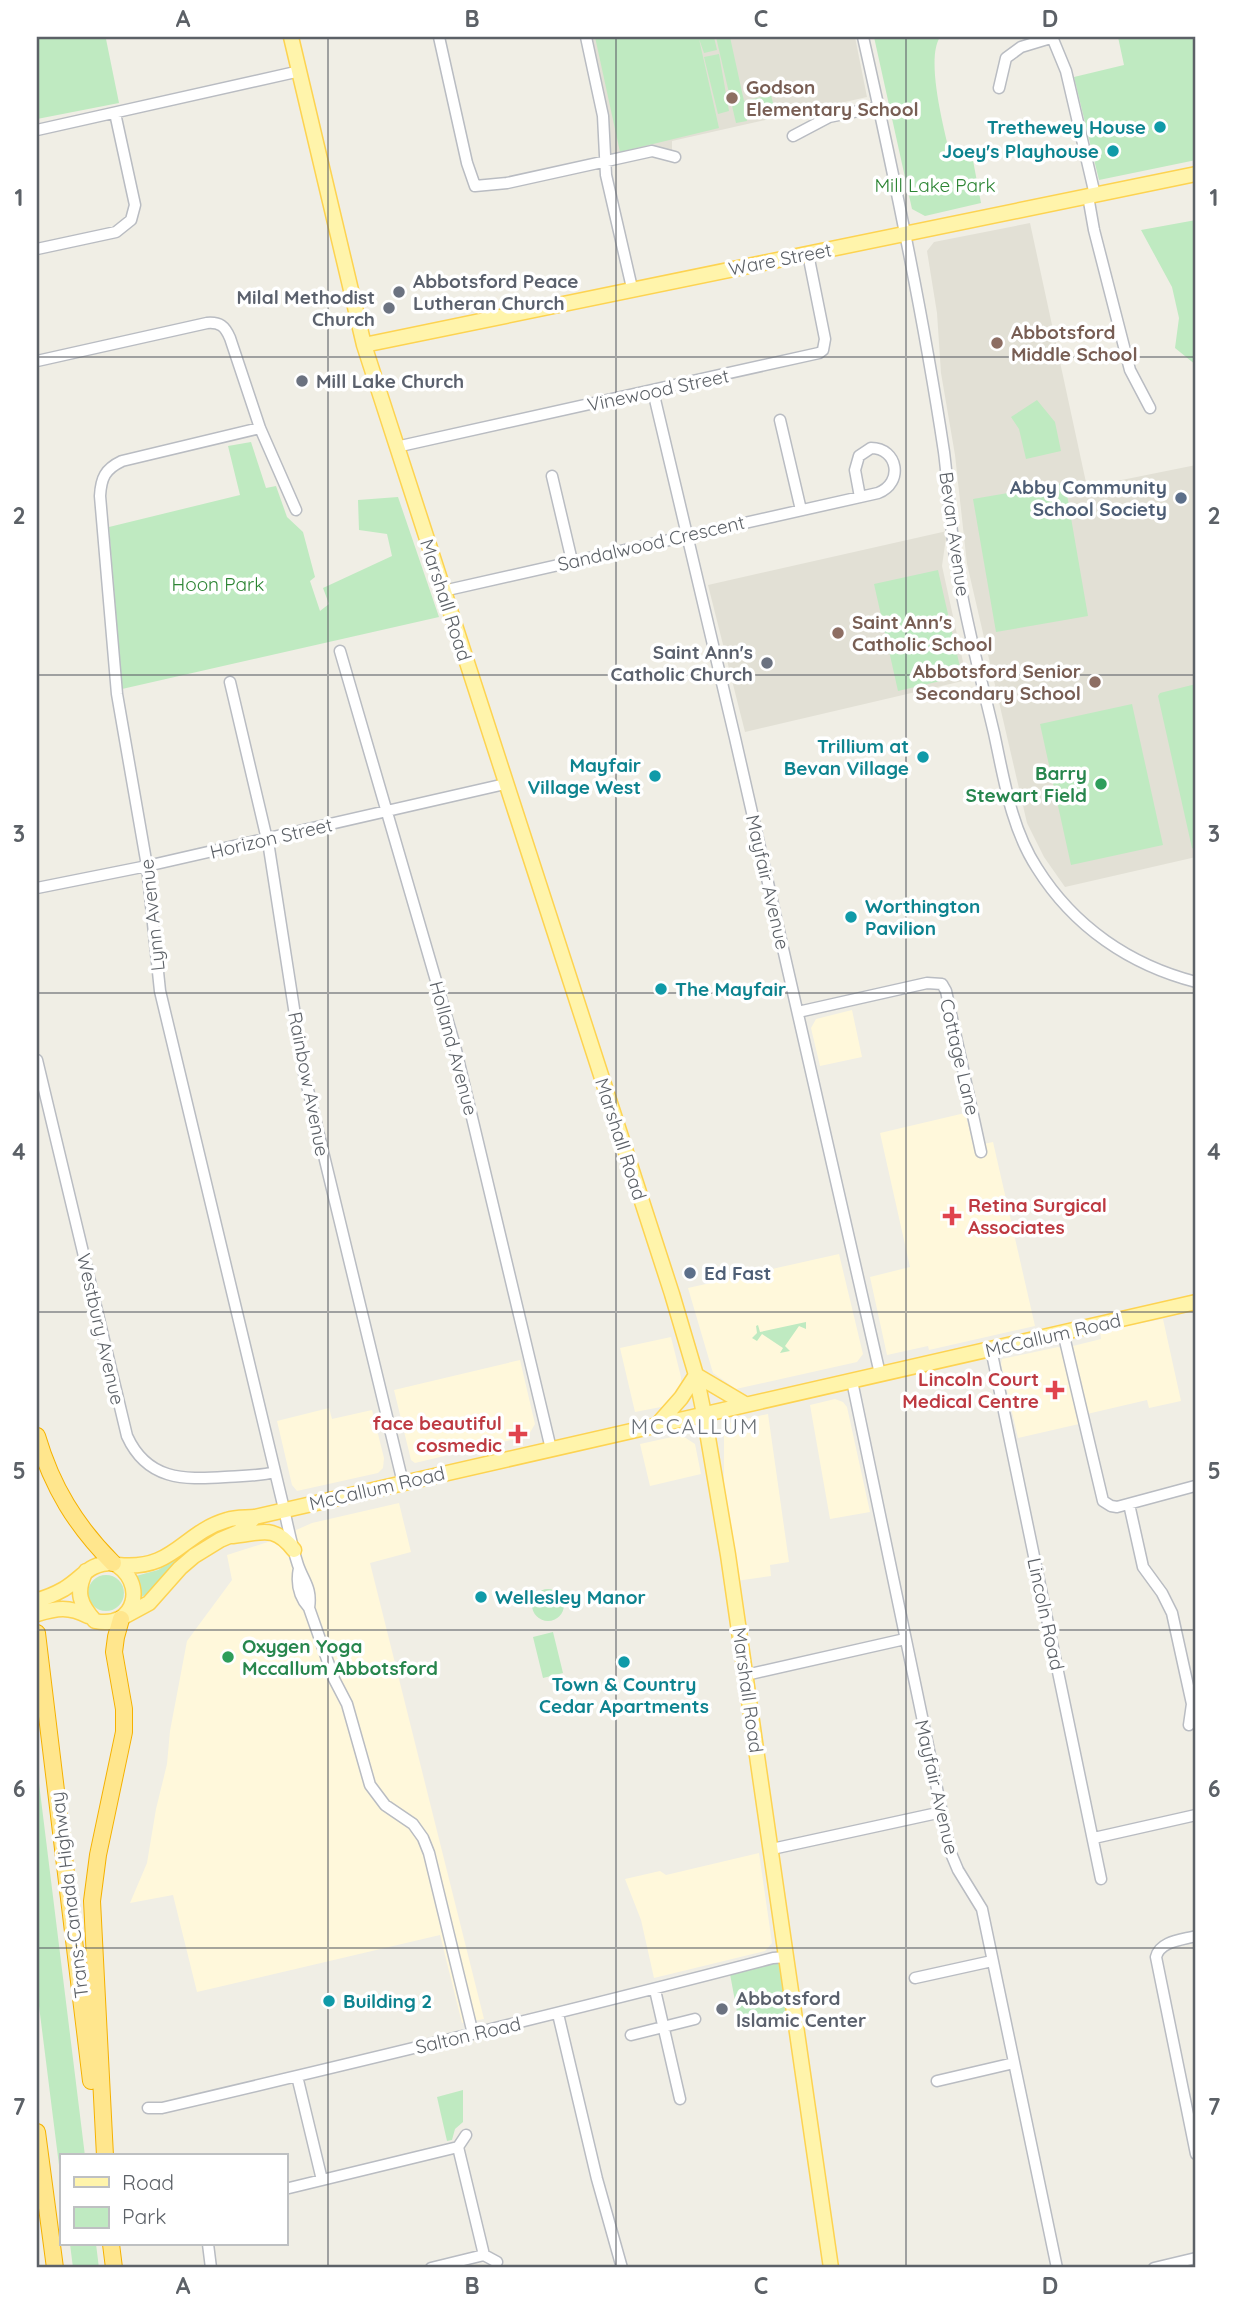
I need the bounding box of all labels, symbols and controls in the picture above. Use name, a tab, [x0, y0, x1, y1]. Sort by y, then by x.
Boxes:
text: A	[176, 4, 191, 33]
text: B	[464, 4, 480, 33]
text: C	[754, 4, 768, 33]
text: D	[1042, 4, 1058, 33]
place label: Godson Elementary School	[746, 75, 919, 121]
marker: Godson Elementary School	[724, 90, 740, 106]
place label: Trethewey House	[987, 115, 1146, 139]
marker: Trethewey House	[1152, 119, 1168, 135]
place label: Joey's Playhouse	[942, 139, 1099, 163]
marker: Joey's Playhouse	[1105, 143, 1121, 159]
park label: Mill Lake Park	[874, 173, 996, 197]
text: 1	[15, 183, 23, 212]
text: 1	[1210, 183, 1218, 212]
street label: Ware Street	[726, 237, 834, 281]
place label: Abbotsford Peace Lutheran Church	[413, 269, 578, 315]
marker: Abbotsford Peace Lutheran Church	[391, 284, 407, 300]
place label: Milal Methodist Church	[237, 285, 375, 331]
marker: Milal Methodist Church	[381, 300, 397, 316]
place label: Abbotsford Middle School	[1011, 320, 1138, 366]
marker: Abbotsford Middle School	[989, 335, 1005, 351]
street label: Vinewood Street	[585, 363, 731, 417]
place label: Mill Lake Church	[316, 369, 464, 393]
marker: Mill Lake Church	[294, 373, 310, 389]
street label: Bevan Avenue	[934, 470, 976, 598]
place label: Abby Community School Society	[1010, 475, 1167, 521]
marker: Abby Community School Society	[1173, 490, 1189, 506]
text: 2	[12, 501, 26, 530]
text: 2	[1207, 501, 1221, 530]
street label: Sandalwood Crescent	[555, 510, 747, 576]
street label: Marshall Road	[415, 536, 477, 664]
park label: Hoon Park	[171, 572, 265, 596]
place label: Saint Ann's Catholic School	[852, 610, 993, 656]
marker: Saint Ann's Catholic School	[830, 625, 846, 641]
place label: Saint Ann's Catholic Church	[611, 640, 753, 686]
marker: Saint Ann's Catholic Church	[759, 655, 775, 671]
place label: Abbotsford Senior Secondary School	[913, 659, 1081, 705]
marker: Abbotsford Senior Secondary School	[1087, 674, 1103, 690]
place label: Trillium at Bevan Village	[784, 734, 909, 780]
marker: Trillium at Bevan Village	[915, 749, 931, 765]
place label: Mayfair Village West	[527, 753, 641, 799]
place label: Barry Stewart Field	[966, 761, 1087, 807]
marker: Mayfair Village West	[647, 768, 663, 784]
marker: Barry Stewart Field	[1093, 776, 1109, 792]
street label: Horizon Street	[207, 812, 335, 864]
street label: Mayfair Avenue	[741, 812, 795, 952]
text: 3	[13, 819, 25, 848]
text: 3	[1208, 819, 1220, 848]
street label: Lynn Avenue	[134, 858, 170, 972]
place label: Worthington Pavilion	[865, 894, 980, 940]
marker: Worthington Pavilion	[843, 909, 859, 925]
place label: The Mayfair	[675, 977, 786, 1001]
street label: Holland Avenue	[425, 978, 483, 1118]
marker: The Mayfair	[653, 981, 669, 997]
street label: Cottage Lane	[935, 996, 985, 1118]
street label: Rainbow Avenue	[283, 1010, 335, 1158]
street label: Marshall Road	[590, 1075, 652, 1203]
text: 4	[12, 1137, 26, 1166]
text: 4	[1207, 1137, 1221, 1166]
place label: Retina Surgical Associates	[968, 1193, 1107, 1239]
marker: Retina Surgical Associates	[942, 1206, 962, 1226]
street label: Westbury Avenue	[72, 1251, 130, 1407]
place label: Ed Fast	[704, 1261, 771, 1285]
marker: Ed Fast	[682, 1265, 698, 1281]
street label: McCallum Road	[983, 1308, 1123, 1362]
place label: Lincoln Court Medical Centre	[902, 1367, 1039, 1413]
marker: Lincoln Court Medical Centre	[1045, 1380, 1065, 1400]
place label: face beautiful cosmedic	[372, 1411, 502, 1457]
district label: MCCALLUM	[631, 1413, 759, 1439]
marker: face beautiful cosmedic	[508, 1424, 528, 1444]
text: 5	[12, 1456, 26, 1485]
text: 5	[1207, 1456, 1221, 1485]
street label: McCallum Road	[307, 1461, 447, 1515]
street label: Lincoln Road	[1022, 1556, 1070, 1672]
place label: Wellesley Manor	[495, 1585, 646, 1609]
marker: Wellesley Manor	[473, 1589, 489, 1605]
street label: Marshall Road	[727, 1626, 769, 1754]
place label: Oxygen Yoga Mccallum Abbotsford	[242, 1634, 438, 1680]
marker: Oxygen Yoga Mccallum Abbotsford	[220, 1649, 236, 1665]
marker: Town & Country Cedar Apartments	[616, 1654, 632, 1670]
place label: Town & Country Cedar Apartments	[539, 1672, 709, 1718]
street label: Mayfair Avenue	[910, 1717, 964, 1857]
text: 6	[13, 1774, 25, 1803]
text: 6	[1208, 1774, 1220, 1803]
street label: Trans-Canada Highway	[44, 1790, 94, 2000]
place label: Abbotsford Islamic Center	[736, 1986, 866, 2032]
place label: Building 2	[343, 1989, 432, 2013]
marker: Building 2	[321, 1993, 337, 2009]
marker: Abbotsford Islamic Center	[714, 2001, 730, 2017]
street label: Salton Road	[413, 2011, 523, 2059]
text: 7	[13, 2092, 26, 2121]
text: 7	[1208, 2092, 1221, 2121]
legend	[60, 2154, 287, 2246]
text: Road	[122, 2169, 174, 2195]
text: Park	[122, 2203, 166, 2229]
text: A	[176, 2271, 191, 2300]
text: B	[464, 2271, 480, 2300]
text: C	[754, 2271, 768, 2300]
text: D	[1042, 2271, 1058, 2300]

